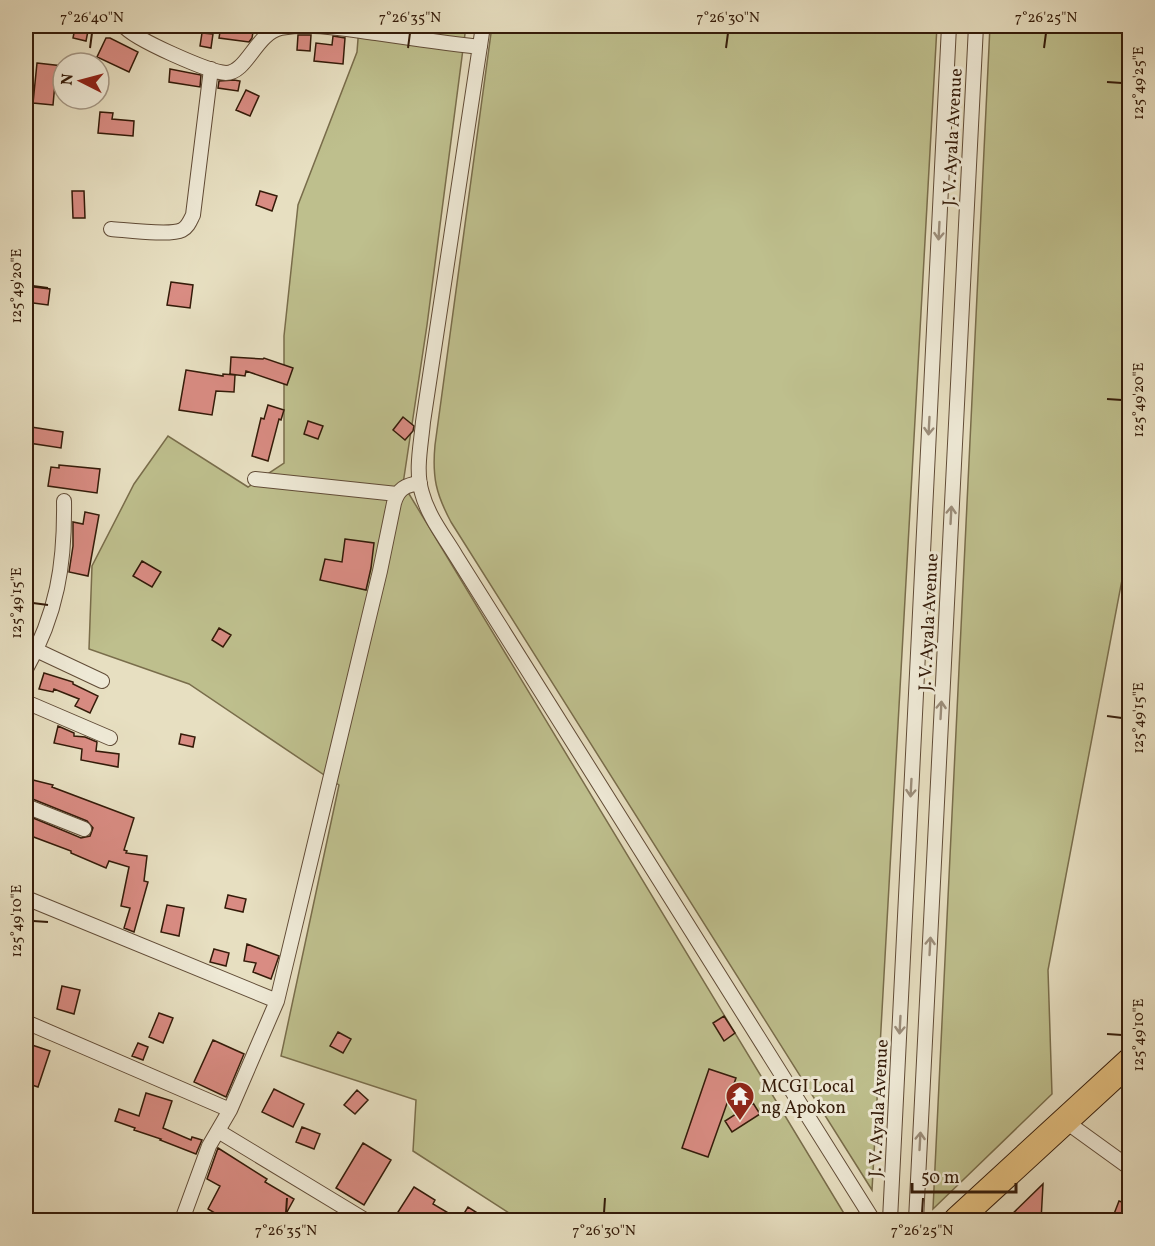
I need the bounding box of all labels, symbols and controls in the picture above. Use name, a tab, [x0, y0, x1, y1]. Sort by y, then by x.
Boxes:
text: 7°26'40"N	[60, 8, 124, 29]
text: 7°26'35"N	[379, 8, 441, 29]
text: 7°26'30"N	[696, 8, 760, 29]
text: 7°26'25"N	[1015, 8, 1077, 29]
text: 125°49'25"E	[1129, 46, 1150, 120]
north arrow	[51, 51, 111, 111]
street label: J. V. Ayala Avenue	[937, 68, 970, 207]
text: N	[57, 72, 80, 87]
one-way arrow	[933, 220, 944, 240]
text: 125°49'20"E	[7, 248, 28, 324]
text: 125°49'20"E	[1129, 362, 1150, 438]
one-way arrow	[924, 415, 935, 435]
one-way arrow	[946, 505, 957, 525]
street label: J. V. Ayala Avenue	[913, 553, 946, 692]
text: 125°49'15"E	[7, 567, 28, 639]
text: 125°49'15"E	[1129, 682, 1150, 754]
one-way arrow	[936, 700, 947, 720]
one-way arrow	[906, 778, 917, 798]
text: 125°49'10"E	[7, 884, 28, 958]
one-way arrow	[924, 937, 935, 957]
text: 125°49'10"E	[1129, 998, 1150, 1072]
one-way arrow	[894, 1014, 905, 1034]
street label: J. V. Ayala Avenue	[863, 1039, 896, 1178]
place label: MCGI Local ng Apokon	[761, 1075, 854, 1121]
temple icon: MCGI Local ng Apokon	[724, 1080, 756, 1122]
one-way arrow	[914, 1132, 925, 1152]
scale bar	[912, 1156, 1016, 1194]
text: 50 m	[921, 1166, 960, 1191]
text: 7°26'35"N	[255, 1221, 317, 1242]
text: 7°26'30"N	[572, 1221, 636, 1242]
text: 7°26'25"N	[891, 1221, 953, 1242]

